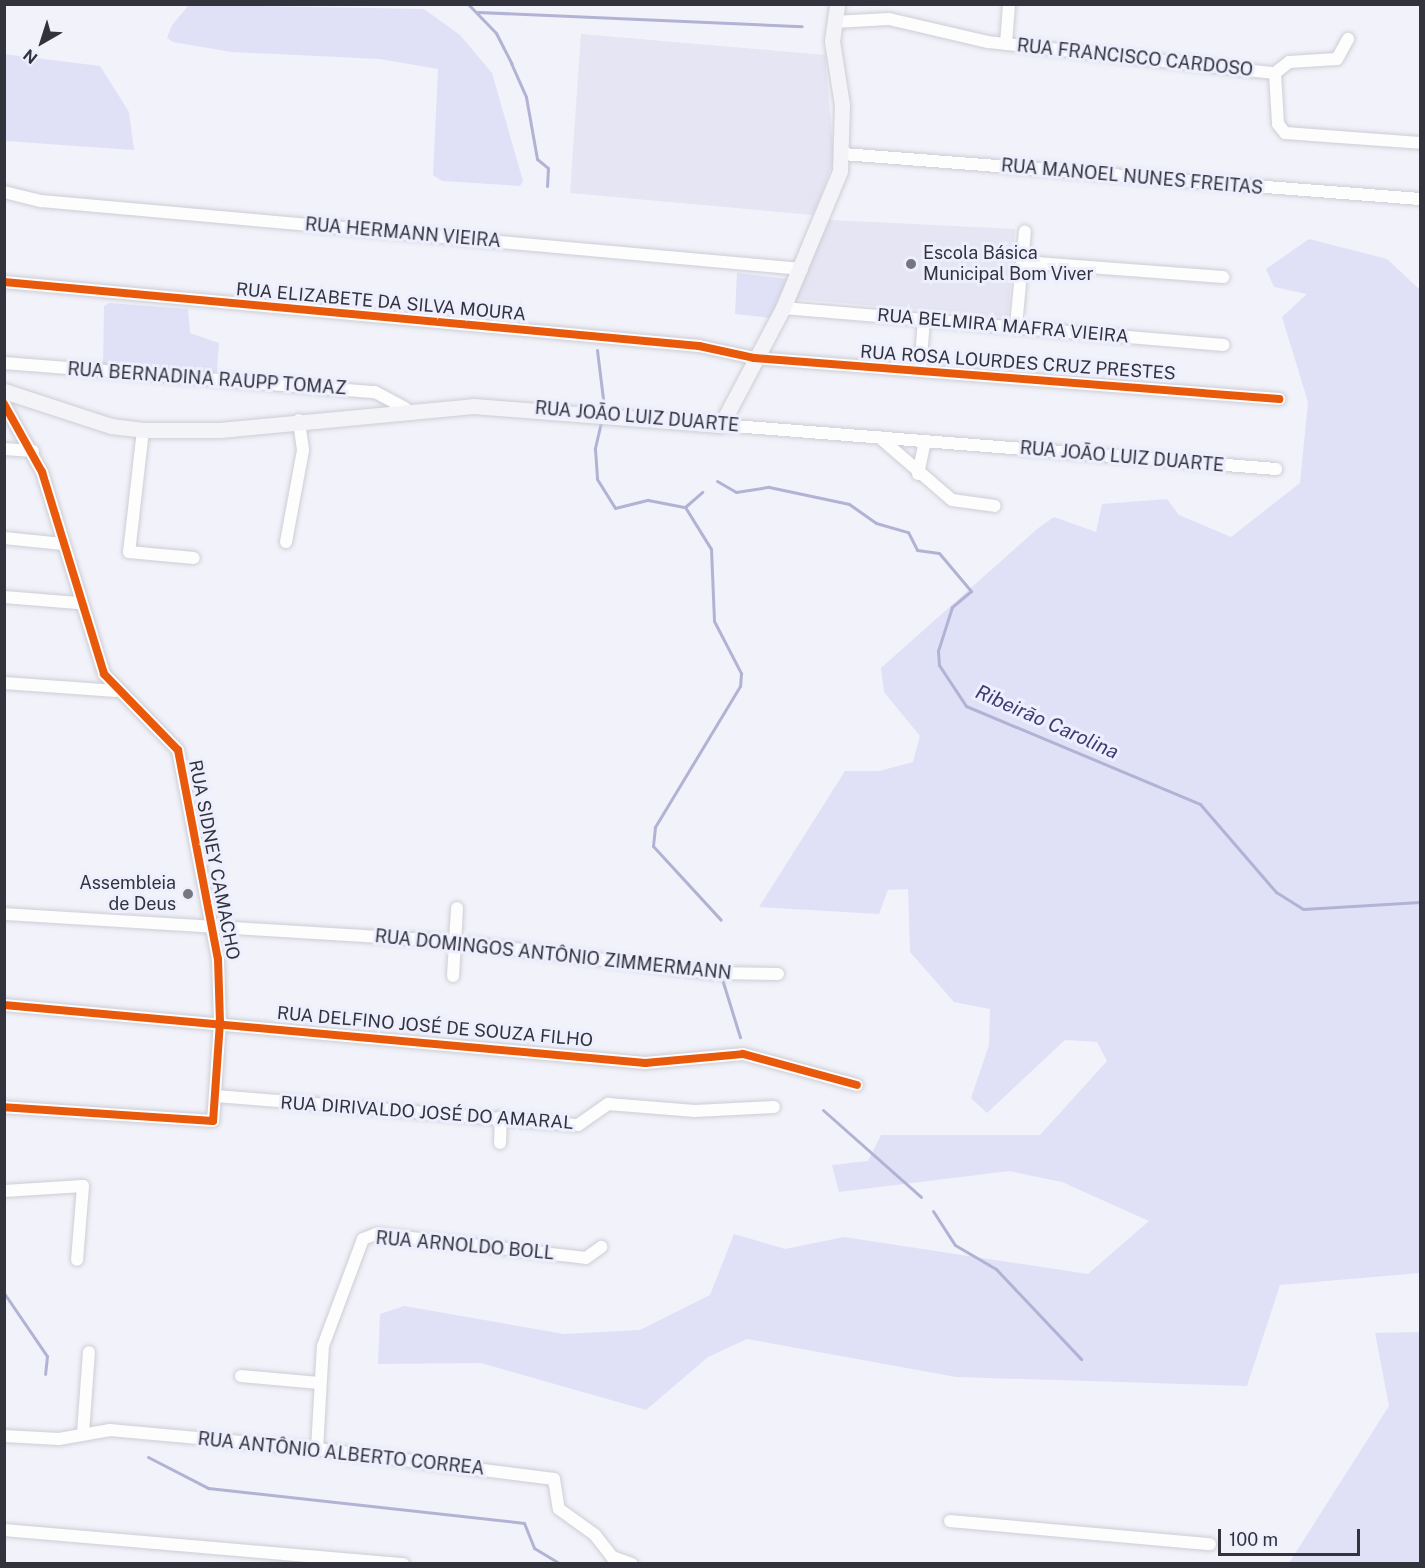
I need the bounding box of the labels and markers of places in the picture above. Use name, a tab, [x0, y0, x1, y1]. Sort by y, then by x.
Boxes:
place label: Escola Básica Municipal Bom Viver	[923, 243, 1094, 286]
marker: Escola Básica Municipal Bom Viver	[904, 257, 918, 271]
place label: Assembleia de Deus	[79, 873, 176, 916]
marker: Assembleia de Deus	[181, 887, 195, 901]

